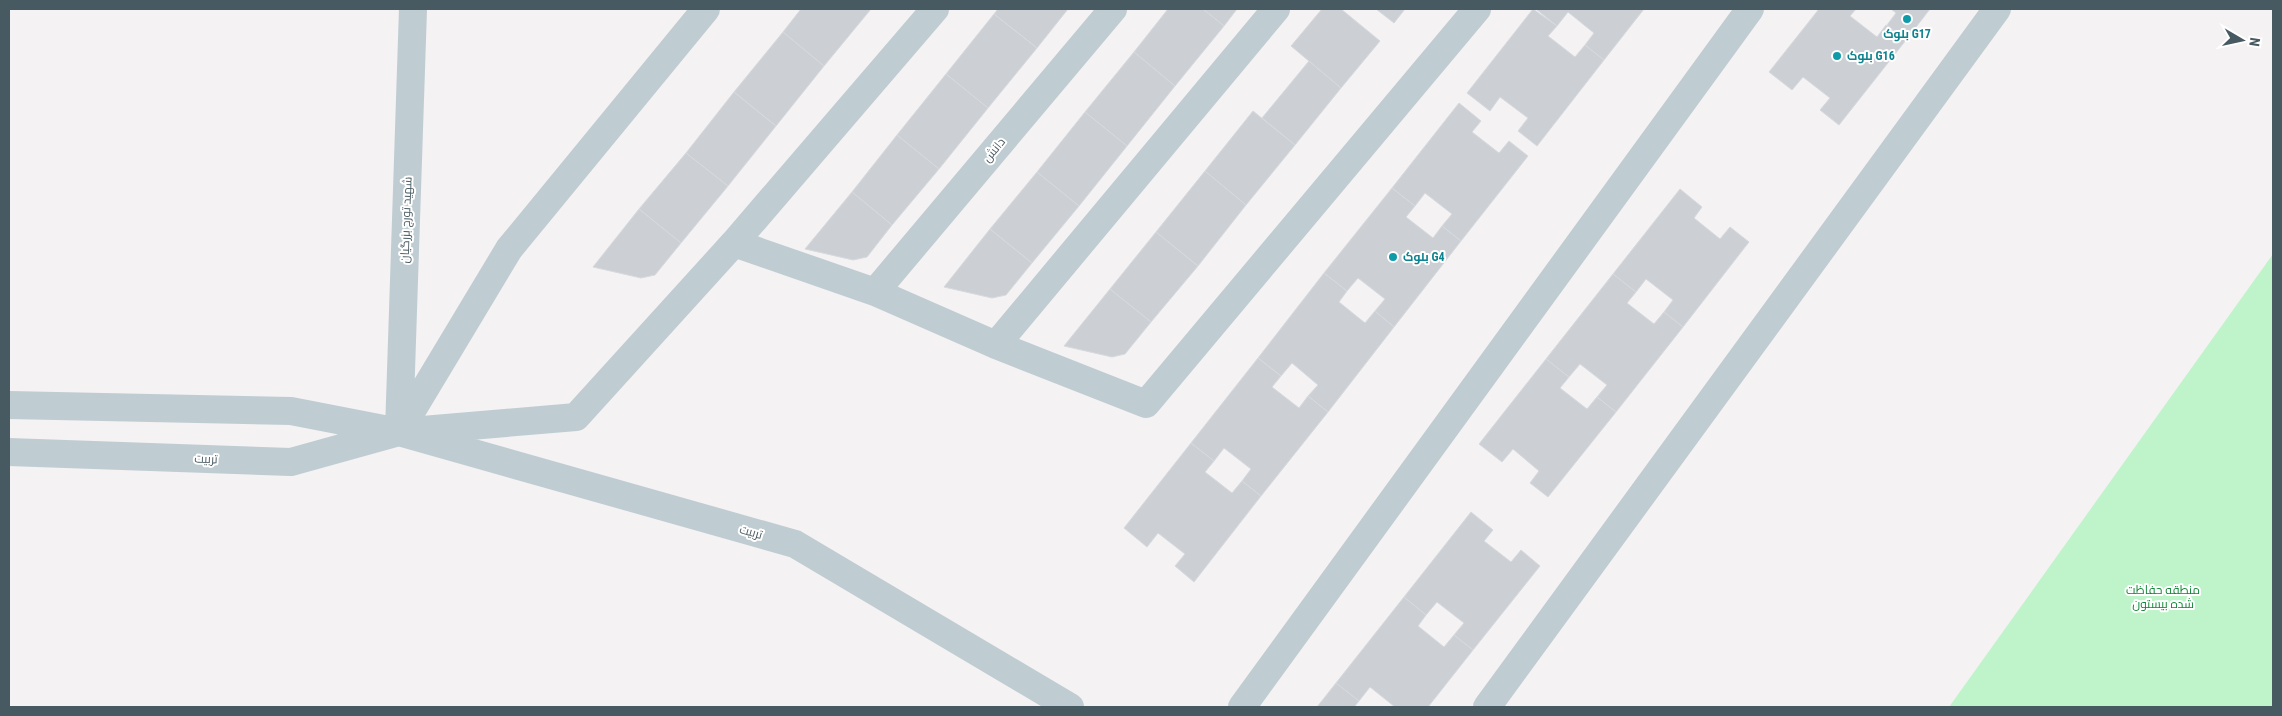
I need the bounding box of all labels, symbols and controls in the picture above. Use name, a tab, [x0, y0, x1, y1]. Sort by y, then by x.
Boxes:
marker: بلوک G17	[1901, 13, 1913, 25]
north arrow	[2217, 15, 2267, 65]
place label: بلوک G17	[1883, 27, 1931, 42]
text: N	[2246, 37, 2263, 48]
place label: بلوک G16	[1847, 49, 1895, 64]
marker: بلوک G16	[1831, 50, 1843, 62]
street label: دانش	[980, 135, 1008, 165]
street label: شهید تورج بزرگیان	[397, 176, 416, 264]
place label: بلوک G4	[1403, 250, 1445, 265]
marker: بلوک G4	[1387, 251, 1399, 263]
street label: تربیت	[194, 452, 219, 466]
street label: تربیت	[738, 522, 765, 542]
park label: منطقه حفاظت شده بیستون	[2126, 583, 2200, 611]

